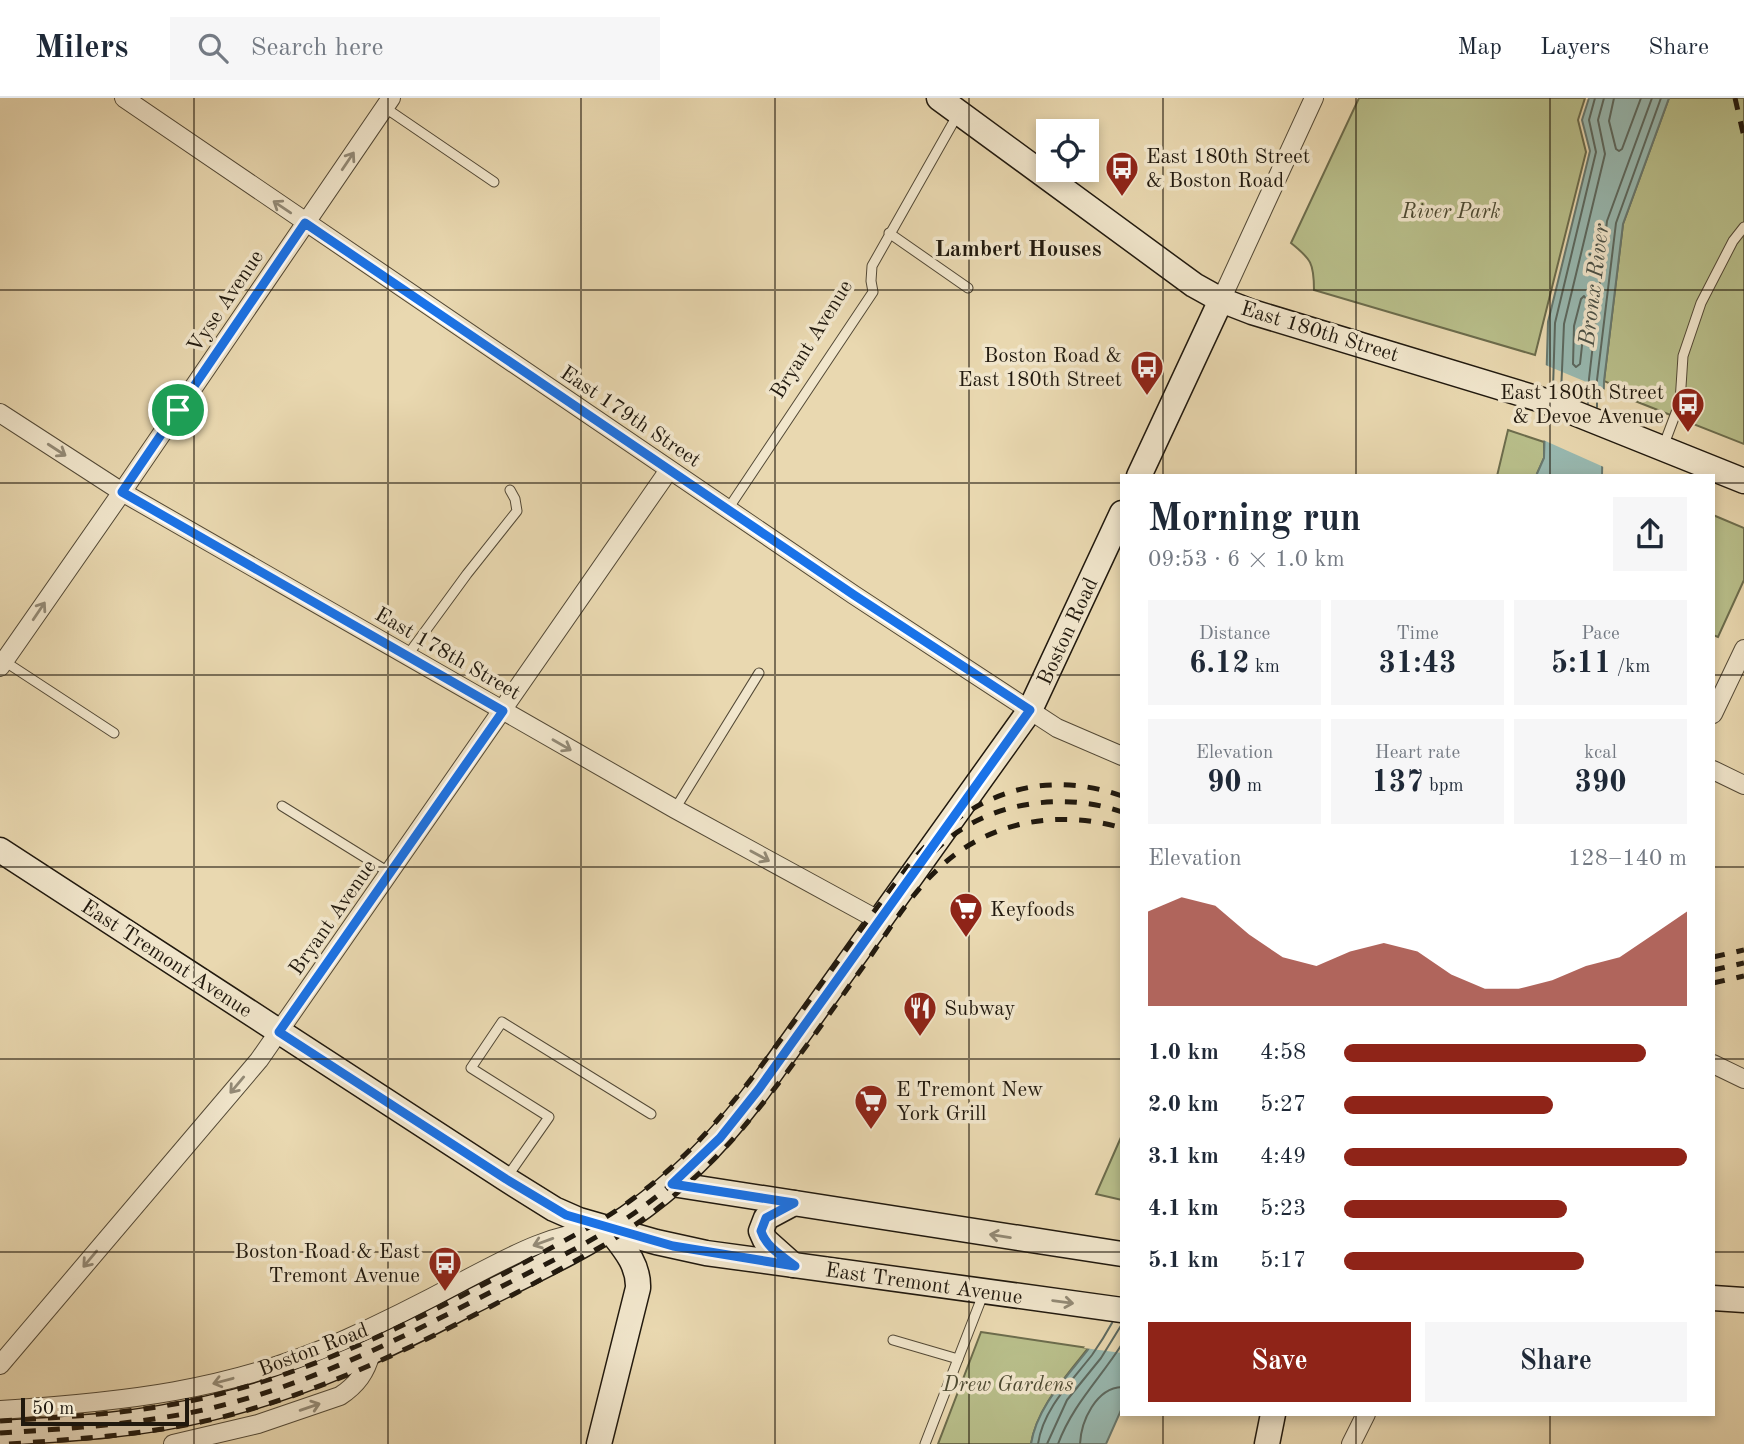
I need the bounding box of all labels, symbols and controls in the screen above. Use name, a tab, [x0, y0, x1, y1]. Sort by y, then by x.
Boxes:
search box	[170, 17, 660, 80]
icon: search	[194, 29, 232, 67]
text: Milers	[35, 32, 128, 65]
text: Search here	[250, 35, 383, 61]
text: Map	[1458, 36, 1502, 60]
text: Layers	[1540, 36, 1610, 60]
text: Share	[1648, 36, 1709, 60]
map controls	[1036, 119, 1099, 182]
button: locate	[1036, 119, 1099, 182]
place label: East 180th Street & Boston Road	[1146, 147, 1310, 192]
bus stop icon: East 180th Street & Boston Road	[1103, 149, 1141, 198]
one-way arrow	[341, 152, 355, 171]
one-way arrow	[273, 200, 292, 214]
park label: River Park	[1401, 202, 1500, 223]
water label: Bronx River	[1575, 221, 1614, 349]
district label: Lambert Houses	[934, 238, 1102, 261]
street label: Vyse Avenue	[184, 247, 268, 357]
street label: Bryant Avenue	[768, 277, 857, 403]
street label: East 180th Street	[1238, 298, 1401, 366]
place label: Boston Road & East 180th Street	[958, 346, 1122, 391]
bus stop icon: Boston Road & East 180th Street	[1128, 348, 1166, 397]
street label: East 179th Street	[556, 363, 704, 472]
pin	[148, 380, 208, 440]
place label: East 180th Street & Devoe Avenue	[1500, 383, 1664, 428]
bus stop icon: East 180th Street & Devoe Avenue	[1669, 385, 1707, 434]
icon: arrive	[159, 391, 197, 429]
one-way arrow	[47, 443, 67, 457]
button: share	[1613, 497, 1687, 571]
text: Morning run	[1148, 501, 1361, 539]
text: 09:53 · 6 × 1.0 km	[1148, 548, 1345, 571]
street label: Boston Road	[1034, 575, 1102, 689]
one-way arrow	[32, 602, 46, 621]
street label: East 178th Street	[371, 604, 524, 704]
text: Distance	[1199, 625, 1270, 644]
text: Time	[1396, 625, 1439, 644]
text: Pace	[1581, 625, 1620, 644]
text: 6.12	[1189, 649, 1250, 679]
text: 31:43	[1379, 649, 1457, 679]
text: 5:11	[1551, 649, 1611, 679]
text: km	[1250, 658, 1280, 677]
text: /km	[1611, 658, 1650, 677]
one-way arrow	[551, 739, 572, 752]
text: Elevation	[1196, 744, 1273, 763]
text: Heart rate	[1375, 744, 1460, 763]
text: kcal	[1584, 744, 1617, 763]
text: 90	[1207, 768, 1242, 798]
text: 137	[1371, 768, 1424, 798]
text: 390	[1574, 768, 1627, 798]
text: m	[1242, 777, 1262, 796]
text: bpm	[1424, 777, 1464, 796]
text: Elevation	[1148, 847, 1242, 870]
text: 128–140 m	[1568, 847, 1687, 870]
one-way arrow	[750, 849, 770, 863]
street label: Bryant Avenue	[286, 856, 381, 979]
supermarket icon: Keyfoods	[947, 890, 985, 939]
street label: East Tremont Avenue	[77, 896, 255, 1022]
place label: Keyfoods	[990, 900, 1075, 921]
restaurant icon: Subway	[901, 989, 939, 1038]
place label: Subway	[944, 999, 1015, 1020]
text: 1.0 km	[1148, 1041, 1219, 1064]
text: 4:58	[1260, 1041, 1306, 1064]
one-way arrow	[230, 1076, 245, 1094]
place label: E Tremont New York Grill	[896, 1080, 1043, 1125]
supermarket icon: E Tremont New York Grill	[852, 1082, 890, 1131]
text: 2.0 km	[1148, 1093, 1219, 1116]
text: 5:27	[1260, 1093, 1306, 1116]
text: 3.1 km	[1148, 1145, 1219, 1168]
text: 4:49	[1260, 1145, 1306, 1168]
text: 4.1 km	[1148, 1197, 1219, 1220]
text: 5:23	[1260, 1197, 1306, 1220]
one-way arrow	[989, 1229, 1012, 1242]
one-way arrow	[532, 1237, 554, 1249]
place label: Boston Road & East Tremont Avenue	[235, 1242, 420, 1287]
bus stop icon: Boston Road & East Tremont Avenue	[426, 1244, 464, 1293]
one-way arrow	[82, 1249, 98, 1267]
text: 5.1 km	[1148, 1249, 1219, 1272]
text: 5:17	[1260, 1249, 1306, 1272]
street label: East Tremont Avenue	[824, 1260, 1024, 1309]
one-way arrow	[1051, 1296, 1074, 1309]
street label: Boston Road	[256, 1320, 371, 1381]
button: Save	[1148, 1322, 1411, 1402]
button: Share	[1425, 1322, 1687, 1402]
park label: Drew Gardens	[942, 1375, 1074, 1396]
one-way arrow	[212, 1376, 234, 1389]
scale bar	[21, 1395, 189, 1427]
text: 50 m	[32, 1400, 74, 1419]
one-way arrow	[298, 1400, 320, 1412]

